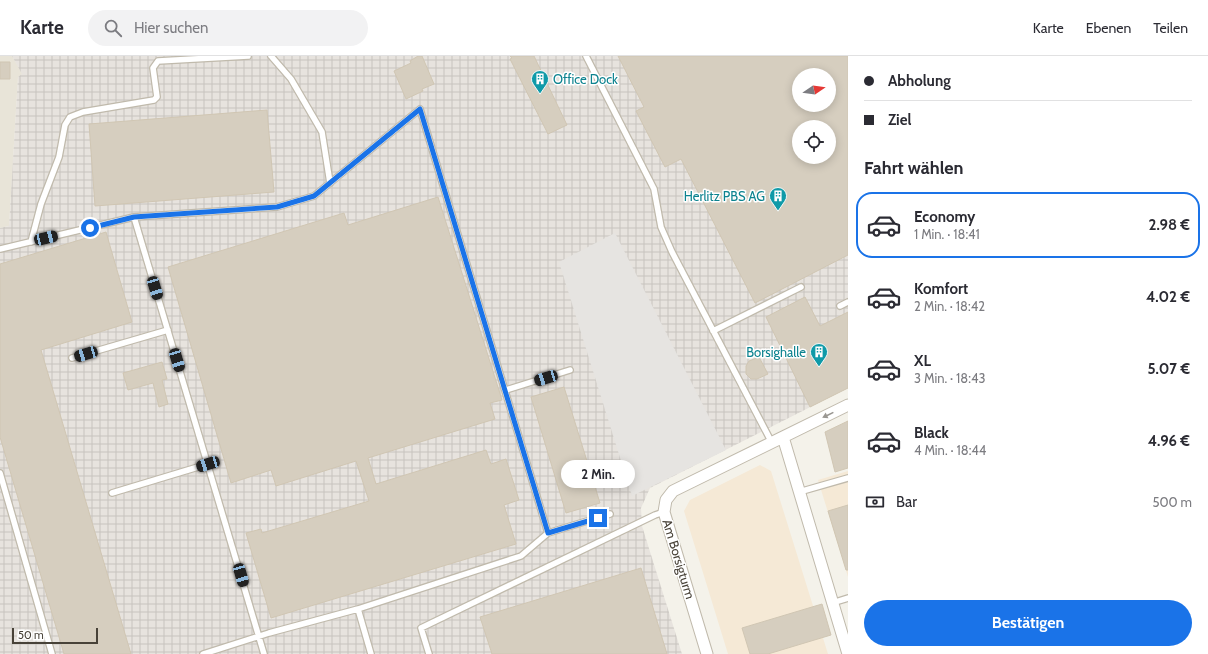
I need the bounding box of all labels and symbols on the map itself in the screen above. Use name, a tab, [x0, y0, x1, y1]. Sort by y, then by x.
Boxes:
north arrow	[792, 68, 836, 112]
building icon: Office Dock	[530, 69, 550, 94]
place label: Office Dock	[553, 71, 618, 87]
building icon: Herlitz PBS AG	[768, 186, 788, 211]
place label: Herlitz PBS AG	[684, 188, 765, 204]
route start	[81, 219, 99, 237]
car	[33, 229, 59, 247]
car	[146, 275, 164, 301]
building icon: Borsighalle	[809, 342, 829, 367]
place label: Borsighalle	[746, 344, 806, 360]
car	[73, 345, 99, 363]
car	[168, 347, 186, 373]
car	[533, 369, 559, 387]
one-way arrow	[823, 412, 834, 418]
car	[195, 455, 221, 473]
callout: 2 Min.	[561, 460, 635, 488]
route end	[589, 509, 607, 527]
street label: Am Borsigturm	[659, 517, 699, 601]
car	[232, 562, 250, 588]
scale bar	[12, 626, 98, 645]

